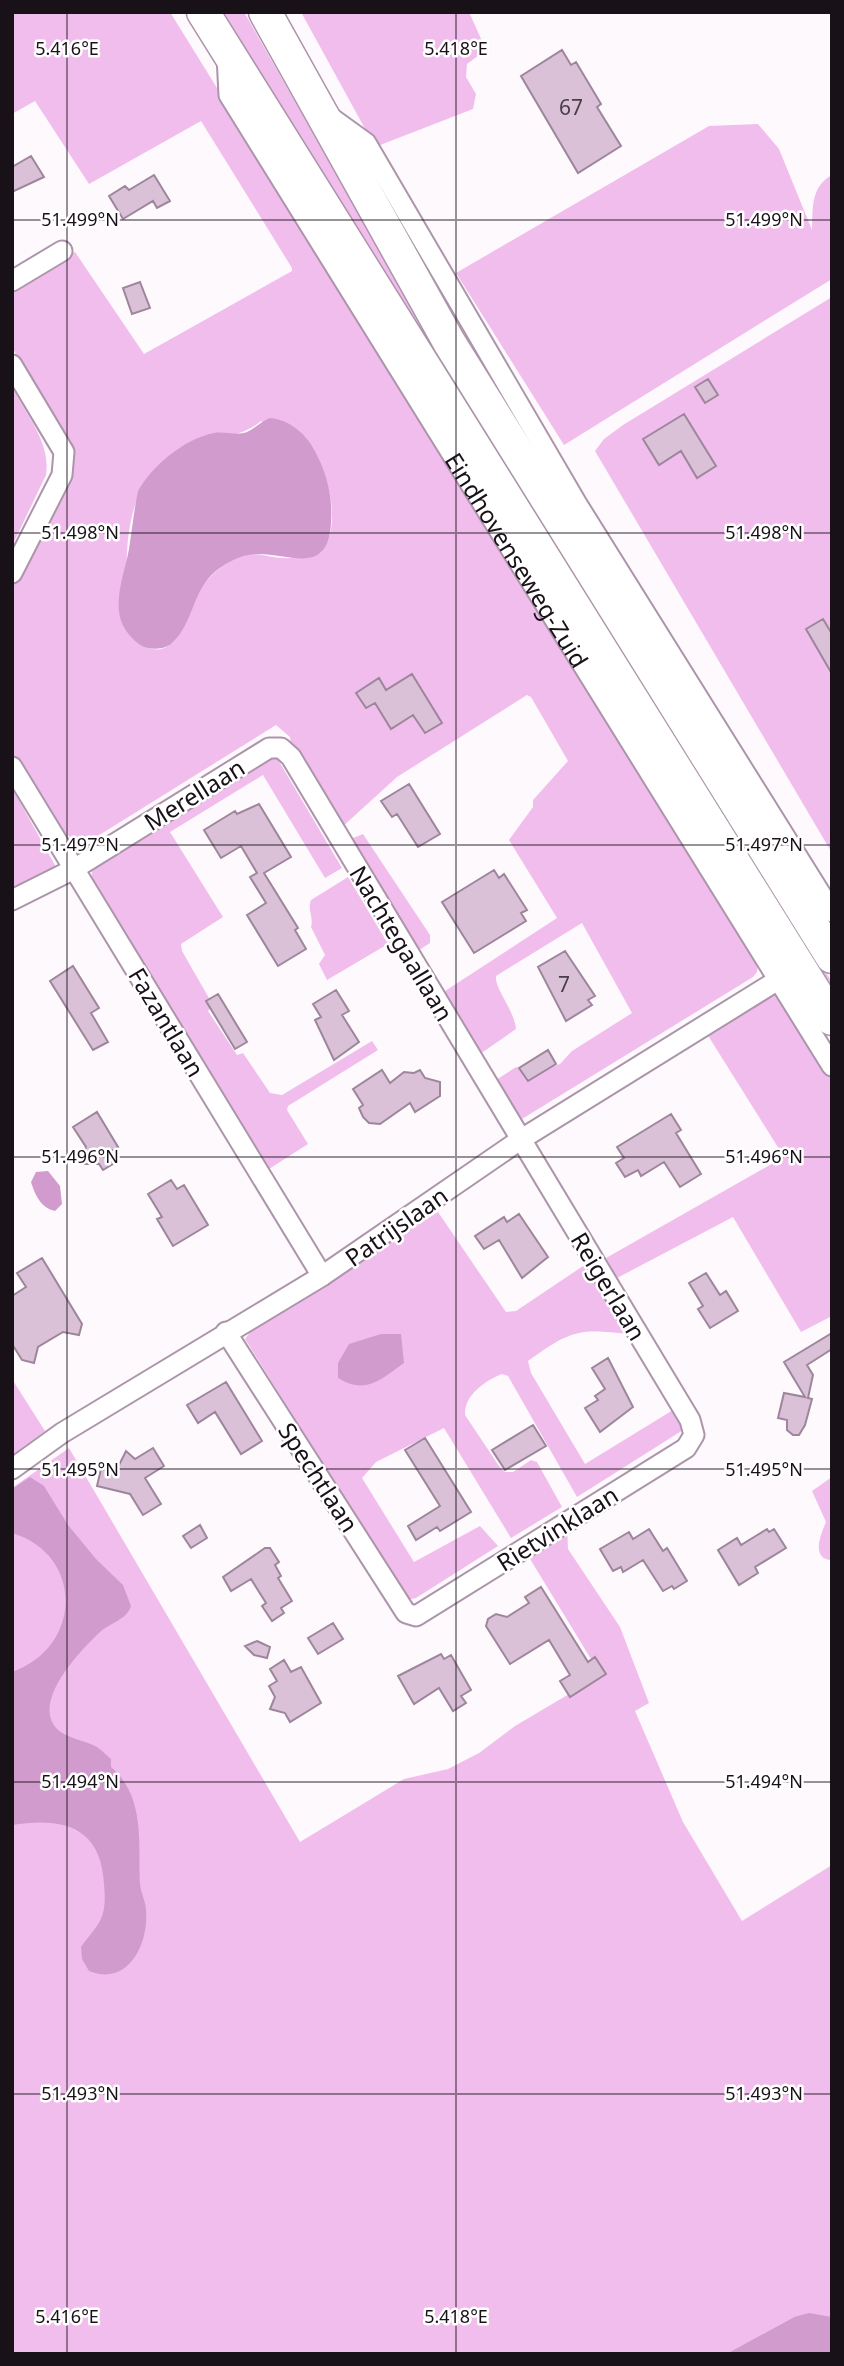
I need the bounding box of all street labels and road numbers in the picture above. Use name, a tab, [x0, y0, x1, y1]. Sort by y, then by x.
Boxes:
street label: Eindhovenseweg-Zuid	[438, 446, 597, 674]
street label: Merellaan	[138, 750, 250, 838]
street label: Nachtegaallaan	[343, 859, 461, 1027]
street label: Fazantlaan	[121, 961, 213, 1083]
street label: Patrijslaan	[338, 1179, 454, 1273]
street label: Reigerlaan	[564, 1226, 654, 1346]
street label: Spechtlaan	[271, 1416, 367, 1538]
street label: Rietvinklaan	[490, 1478, 624, 1578]

